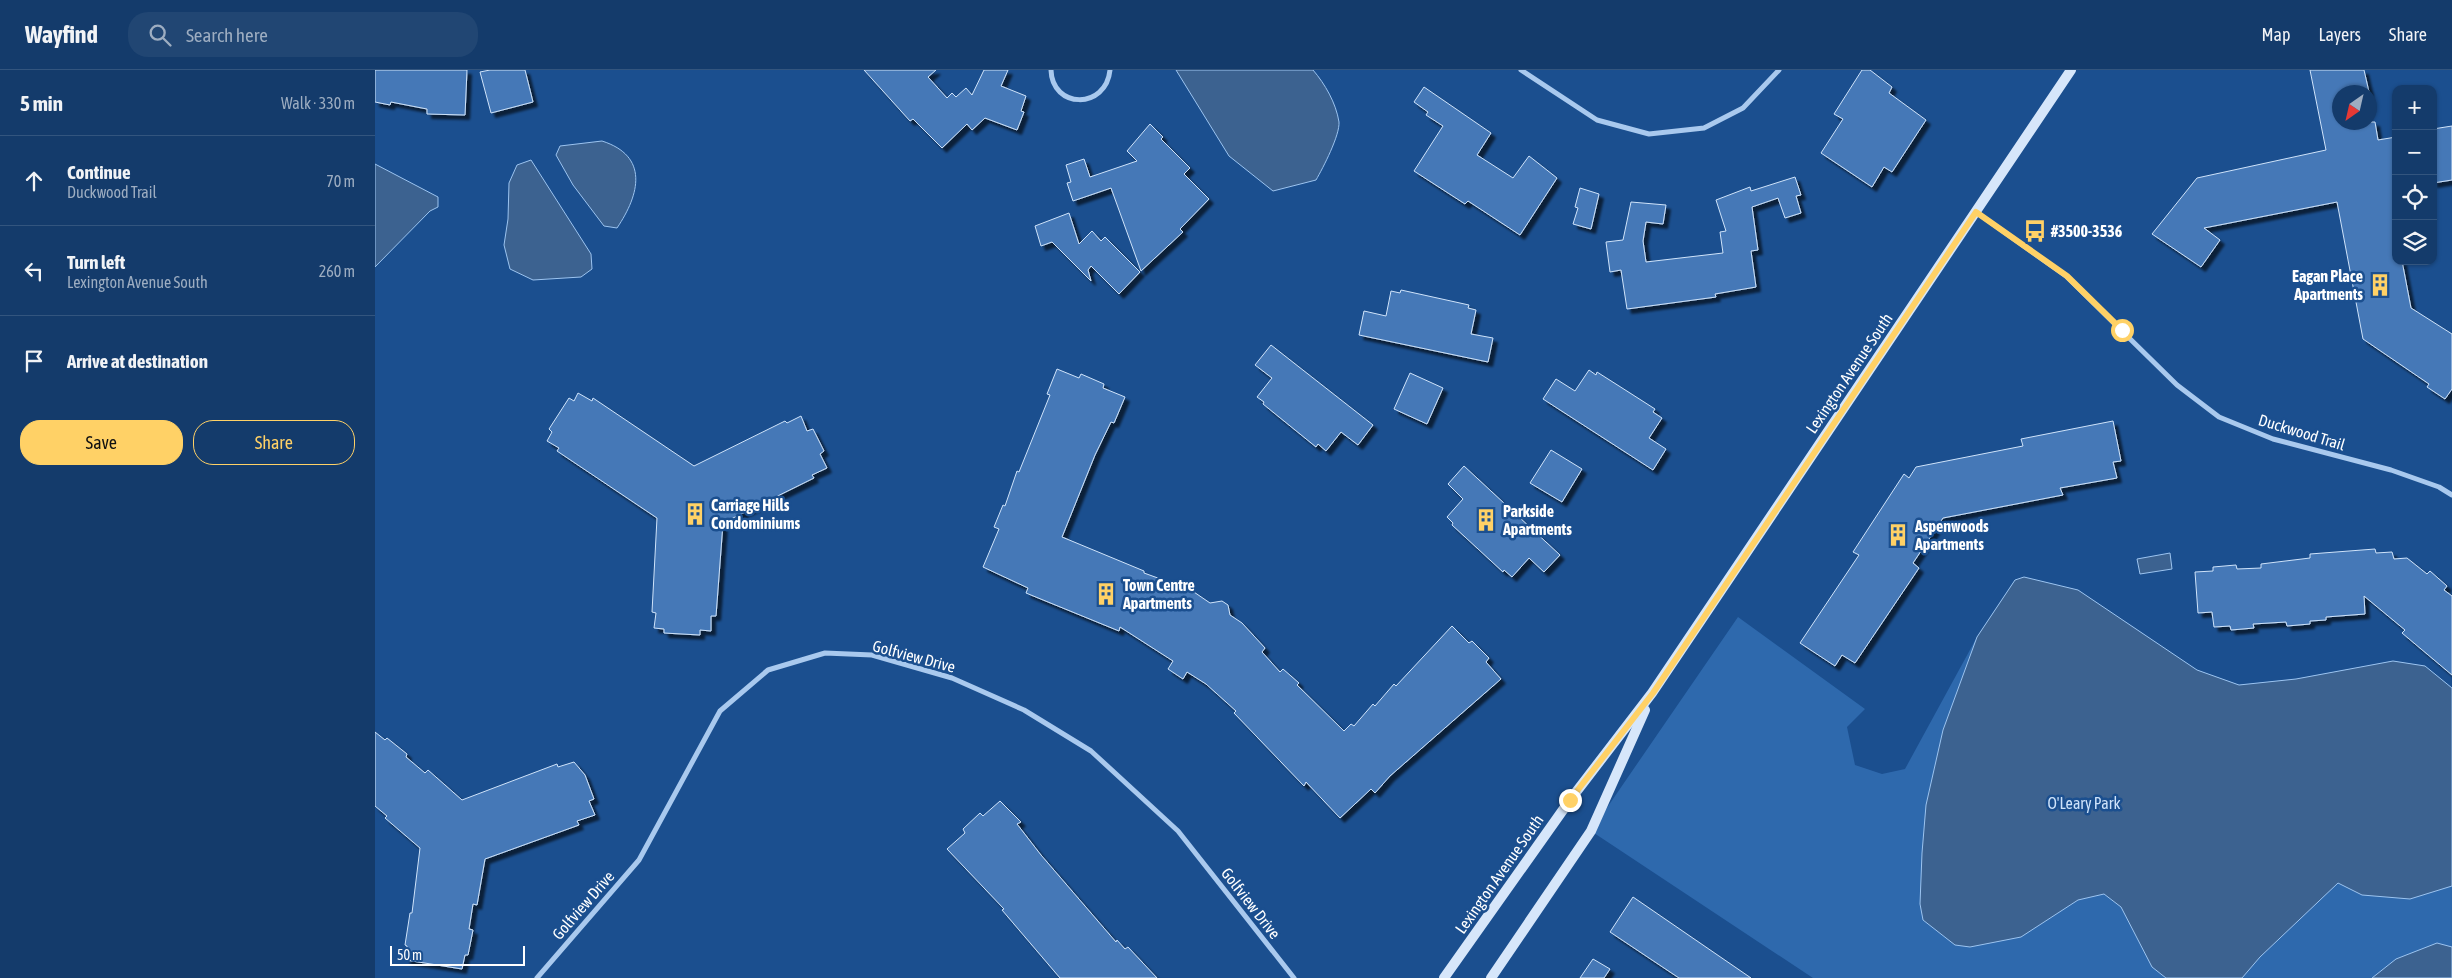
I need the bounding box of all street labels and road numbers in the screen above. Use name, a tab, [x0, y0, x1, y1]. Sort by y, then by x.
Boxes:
street label: Lexington Avenue South	[1802, 310, 1897, 437]
street label: Duckwood Trail	[2256, 410, 2348, 454]
street label: Golfview Drive	[871, 636, 957, 676]
street label: Lexington Avenue South	[1451, 811, 1548, 937]
street label: Golfview Drive	[1218, 864, 1284, 942]
street label: Golfview Drive	[548, 867, 618, 943]

